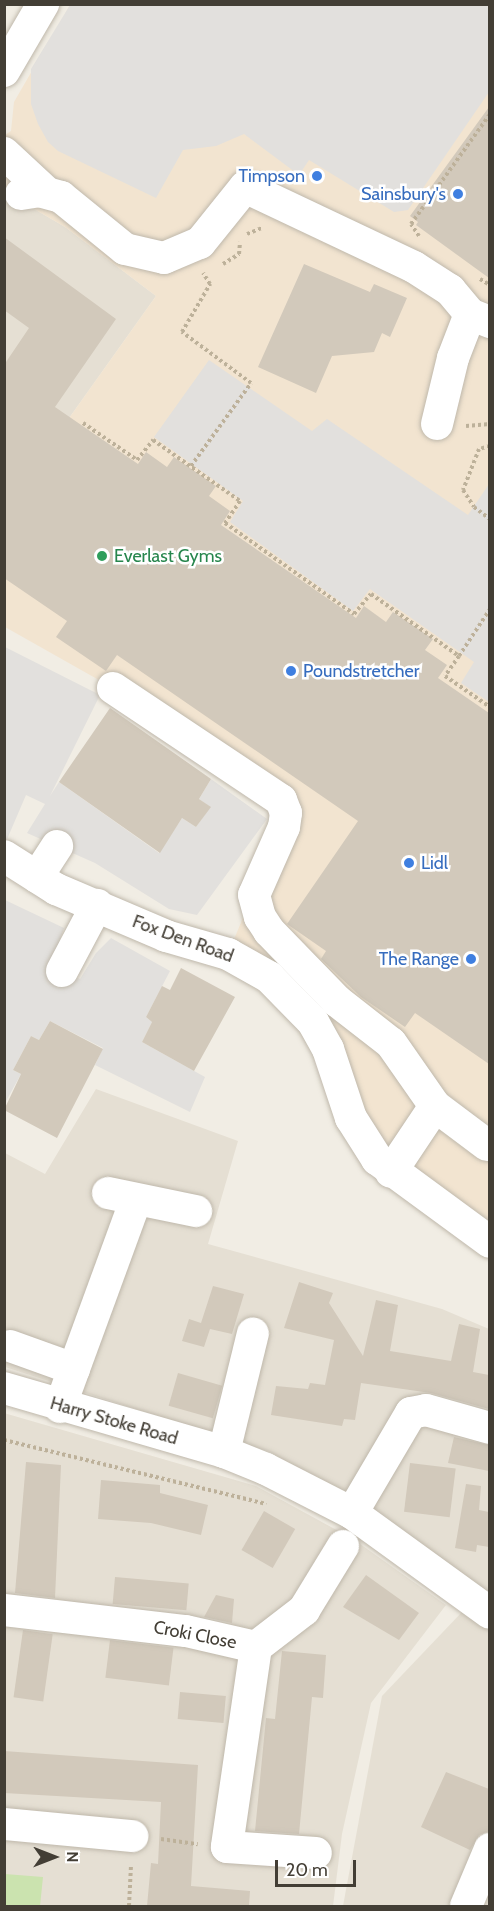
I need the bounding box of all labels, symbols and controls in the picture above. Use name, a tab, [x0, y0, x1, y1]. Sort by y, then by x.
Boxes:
place label: Timpson	[239, 165, 305, 187]
marker: Timpson	[310, 169, 324, 183]
place label: Sainsbury's	[361, 183, 446, 205]
marker: Sainsbury's	[451, 187, 465, 201]
place label: Everlast Gyms	[114, 545, 222, 567]
marker: Everlast Gyms	[95, 549, 109, 563]
place label: Poundstretcher	[303, 660, 419, 682]
marker: Poundstretcher	[284, 664, 298, 678]
place label: Lidl	[421, 852, 448, 874]
marker: Lidl	[402, 856, 416, 870]
street label: Fox Den Road	[129, 911, 237, 967]
place label: The Range	[379, 948, 459, 970]
marker: The Range	[464, 952, 478, 966]
street label: Harry Stoke Road	[48, 1392, 180, 1450]
street label: Croki Close	[152, 1616, 238, 1654]
north arrow	[24, 1827, 84, 1887]
scale bar	[278, 1848, 359, 1886]
text: N	[63, 1851, 82, 1863]
text: 20 m	[286, 1859, 328, 1881]

